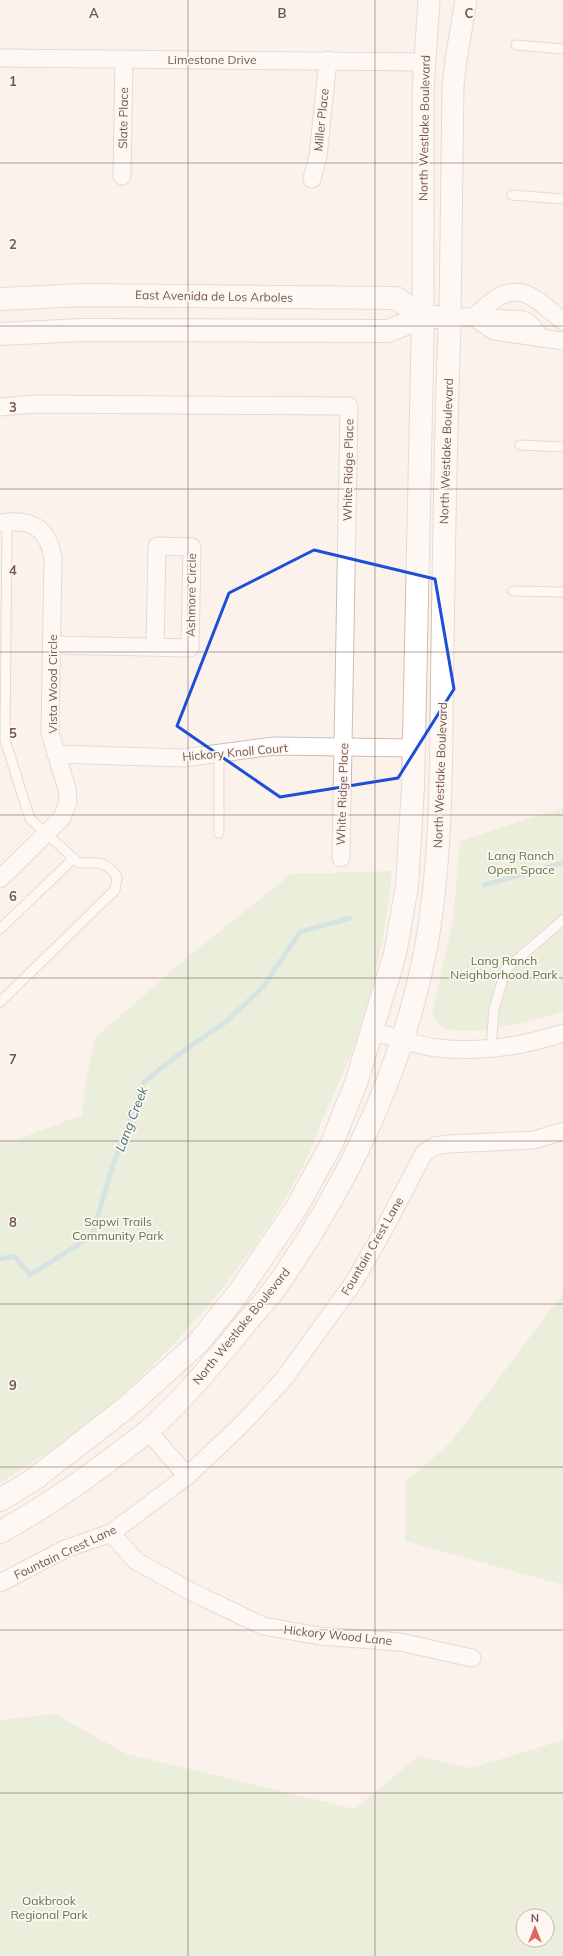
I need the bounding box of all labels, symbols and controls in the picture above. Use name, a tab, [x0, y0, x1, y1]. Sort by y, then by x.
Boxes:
text: A	[89, 5, 99, 21]
text: B	[278, 5, 287, 21]
text: C	[465, 5, 474, 21]
street label: Limestone Drive	[167, 52, 257, 67]
street label: North Westlake Boulevard	[415, 55, 433, 201]
text: 1	[9, 73, 17, 89]
street label: Slate Place	[115, 87, 131, 149]
street label: Miller Place	[310, 88, 332, 152]
text: 2	[9, 236, 17, 252]
street label: East Avenida de Los Arboles	[135, 287, 293, 305]
street label: North Westlake Boulevard	[436, 378, 456, 524]
text: 3	[9, 399, 17, 415]
street label: White Ridge Place	[340, 419, 356, 521]
street label: Ashmore Circle	[183, 553, 199, 637]
text: 4	[9, 562, 17, 578]
street label: Vista Wood Circle	[45, 635, 60, 734]
street label: North Westlake Boulevard	[430, 702, 450, 848]
text: 5	[9, 725, 17, 741]
street label: Hickory Knoll Court	[182, 740, 288, 764]
street label: White Ridge Place	[333, 743, 351, 845]
park label: Lang Ranch Open Space	[487, 848, 555, 877]
text: 6	[9, 888, 17, 904]
park label: Lang Ranch Neighborhood Park	[450, 953, 558, 982]
text: 7	[9, 1051, 17, 1067]
water label: Lang Creek	[111, 1084, 151, 1154]
street label: Fountain Crest Lane	[338, 1194, 406, 1298]
text: 8	[9, 1214, 17, 1230]
park label: Sapwi Trails Community Park	[72, 1214, 165, 1243]
street label: North Westlake Boulevard	[189, 1265, 293, 1387]
text: 9	[9, 1377, 17, 1393]
street label: Fountain Crest Lane	[11, 1522, 119, 1582]
street label: Hickory Wood Lane	[283, 1622, 393, 1648]
park label: Oakbrook Regional Park	[10, 1893, 88, 1922]
north arrow	[515, 1908, 555, 1948]
text: N	[531, 1911, 539, 1925]

